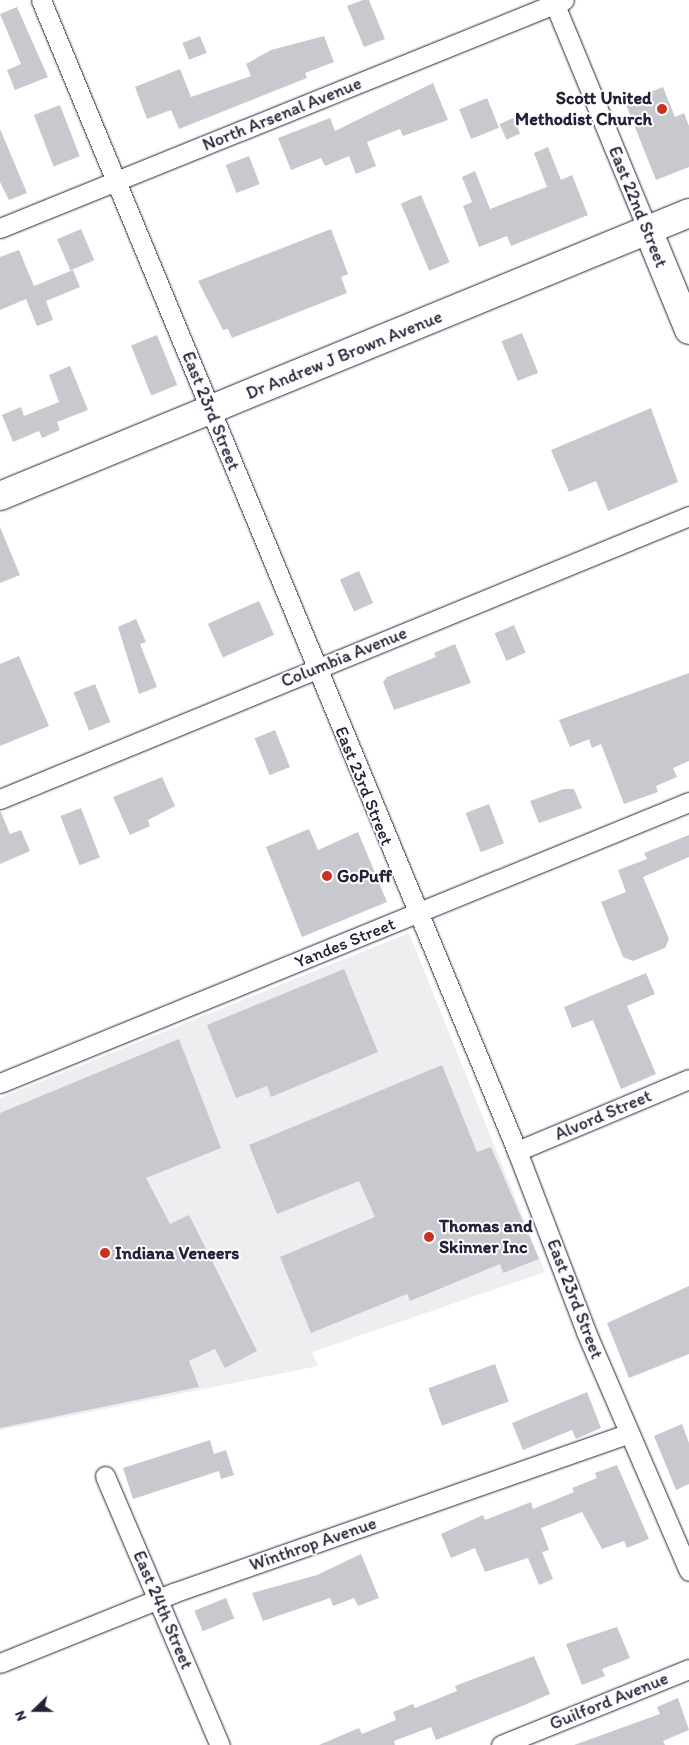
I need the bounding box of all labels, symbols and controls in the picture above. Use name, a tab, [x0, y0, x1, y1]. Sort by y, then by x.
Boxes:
street label: North Arsenal Avenue	[200, 72, 364, 156]
place label: Scott United Methodist Church	[515, 88, 652, 130]
marker: Scott United Methodist Church	[656, 103, 668, 115]
street label: East 22nd Street	[604, 143, 672, 271]
street label: Dr Andrew J Brown Avenue	[243, 306, 445, 404]
street label: East 23rd Street	[177, 349, 245, 473]
street label: Columbia Avenue	[278, 622, 410, 692]
street label: East 23rd Street	[330, 724, 398, 848]
place label: GoPuff	[337, 865, 392, 887]
marker: GoPuff	[321, 870, 333, 882]
street label: Yandes Street	[292, 913, 398, 973]
street label: Alvord Street	[551, 1085, 655, 1145]
place label: Thomas and Skinner Inc	[439, 1216, 533, 1258]
marker: Thomas and Skinner Inc	[423, 1231, 435, 1243]
street label: East 23rd Street	[542, 1236, 608, 1362]
place label: Indiana Veneers	[115, 1242, 239, 1264]
marker: Indiana Veneers	[99, 1247, 111, 1259]
street label: Winthrop Avenue	[247, 1512, 379, 1576]
street label: East 24th Street	[128, 1548, 198, 1672]
street label: Guilford Avenue	[547, 1667, 671, 1735]
north arrow	[10, 1685, 60, 1735]
text: N	[11, 1708, 30, 1723]

